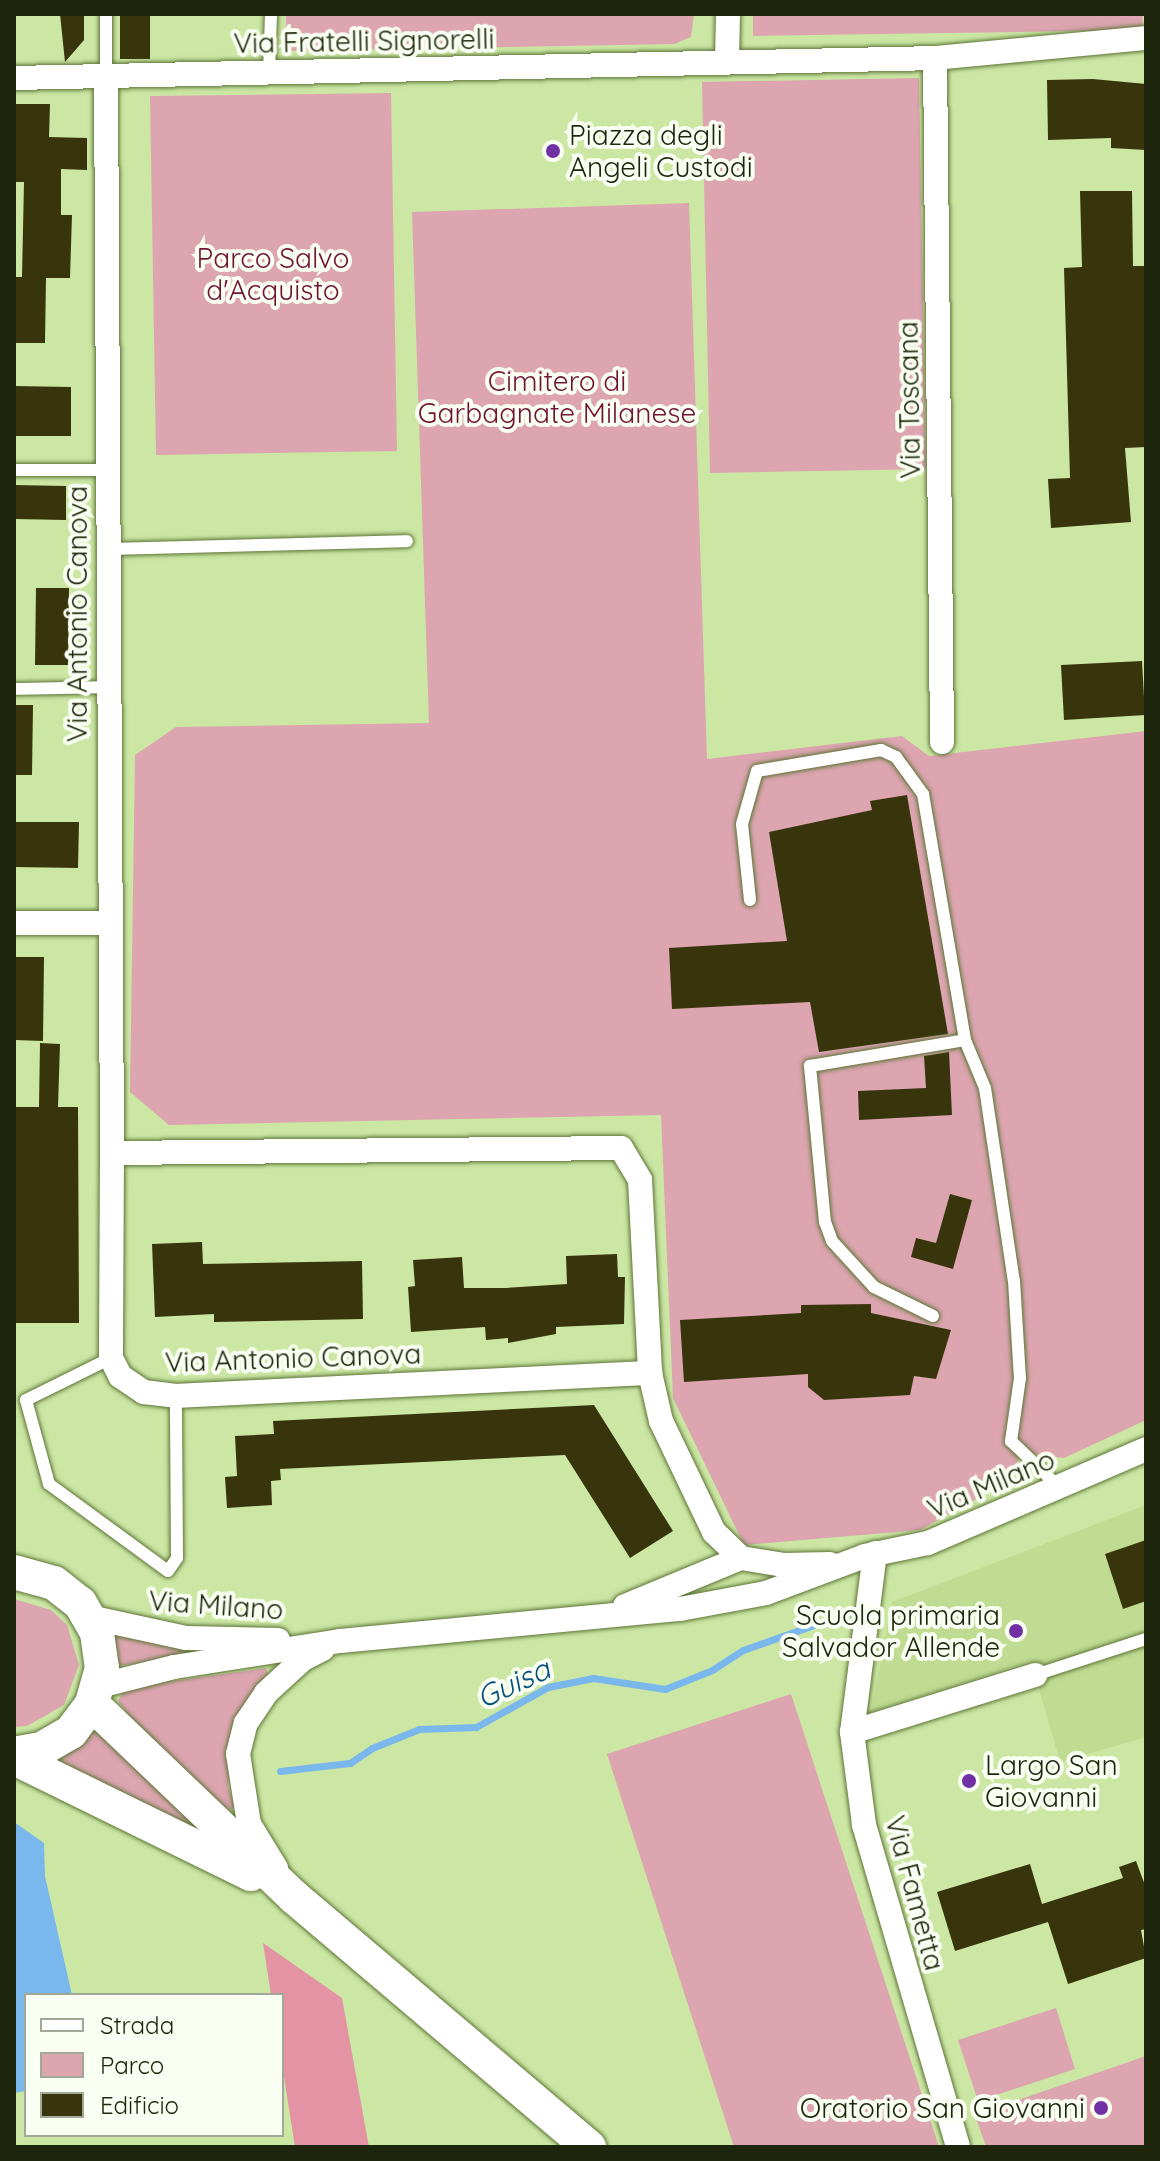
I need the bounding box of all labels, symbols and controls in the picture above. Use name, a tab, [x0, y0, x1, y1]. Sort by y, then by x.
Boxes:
street label: Via Fratelli Signorelli	[233, 22, 495, 60]
place label: Piazza degli Angeli Custodi	[569, 118, 753, 184]
marker: Piazza degli Angeli Custodi	[544, 142, 562, 160]
park label: Parco Salvo d'Acquisto	[197, 241, 349, 307]
street label: Via Toscana	[891, 321, 927, 479]
park label: Cimitero di Garbagnate Milanese	[418, 364, 696, 430]
street label: Via Antonio Canova	[60, 486, 94, 742]
street label: Via Antonio Canova	[164, 1337, 422, 1379]
street label: Via Milano	[922, 1442, 1060, 1526]
street label: Via Milano	[148, 1584, 284, 1626]
place label: Scuola primaria Salvador Allende	[782, 1598, 1000, 1664]
marker: Scuola primaria Salvador Allende	[1007, 1622, 1025, 1640]
water label: Guisa	[471, 1650, 555, 1716]
place label: Largo San Giovanni	[985, 1748, 1118, 1814]
marker: Largo San Giovanni	[960, 1772, 978, 1790]
street label: Via Fametta	[878, 1812, 952, 1974]
legend	[24, 1993, 284, 2137]
text: Strada	[100, 2010, 174, 2040]
text: Parco	[100, 2050, 164, 2080]
text: Edificio	[100, 2090, 179, 2120]
place label: Oratorio San Giovanni	[800, 2091, 1085, 2125]
marker: Oratorio San Giovanni	[1092, 2099, 1110, 2117]

